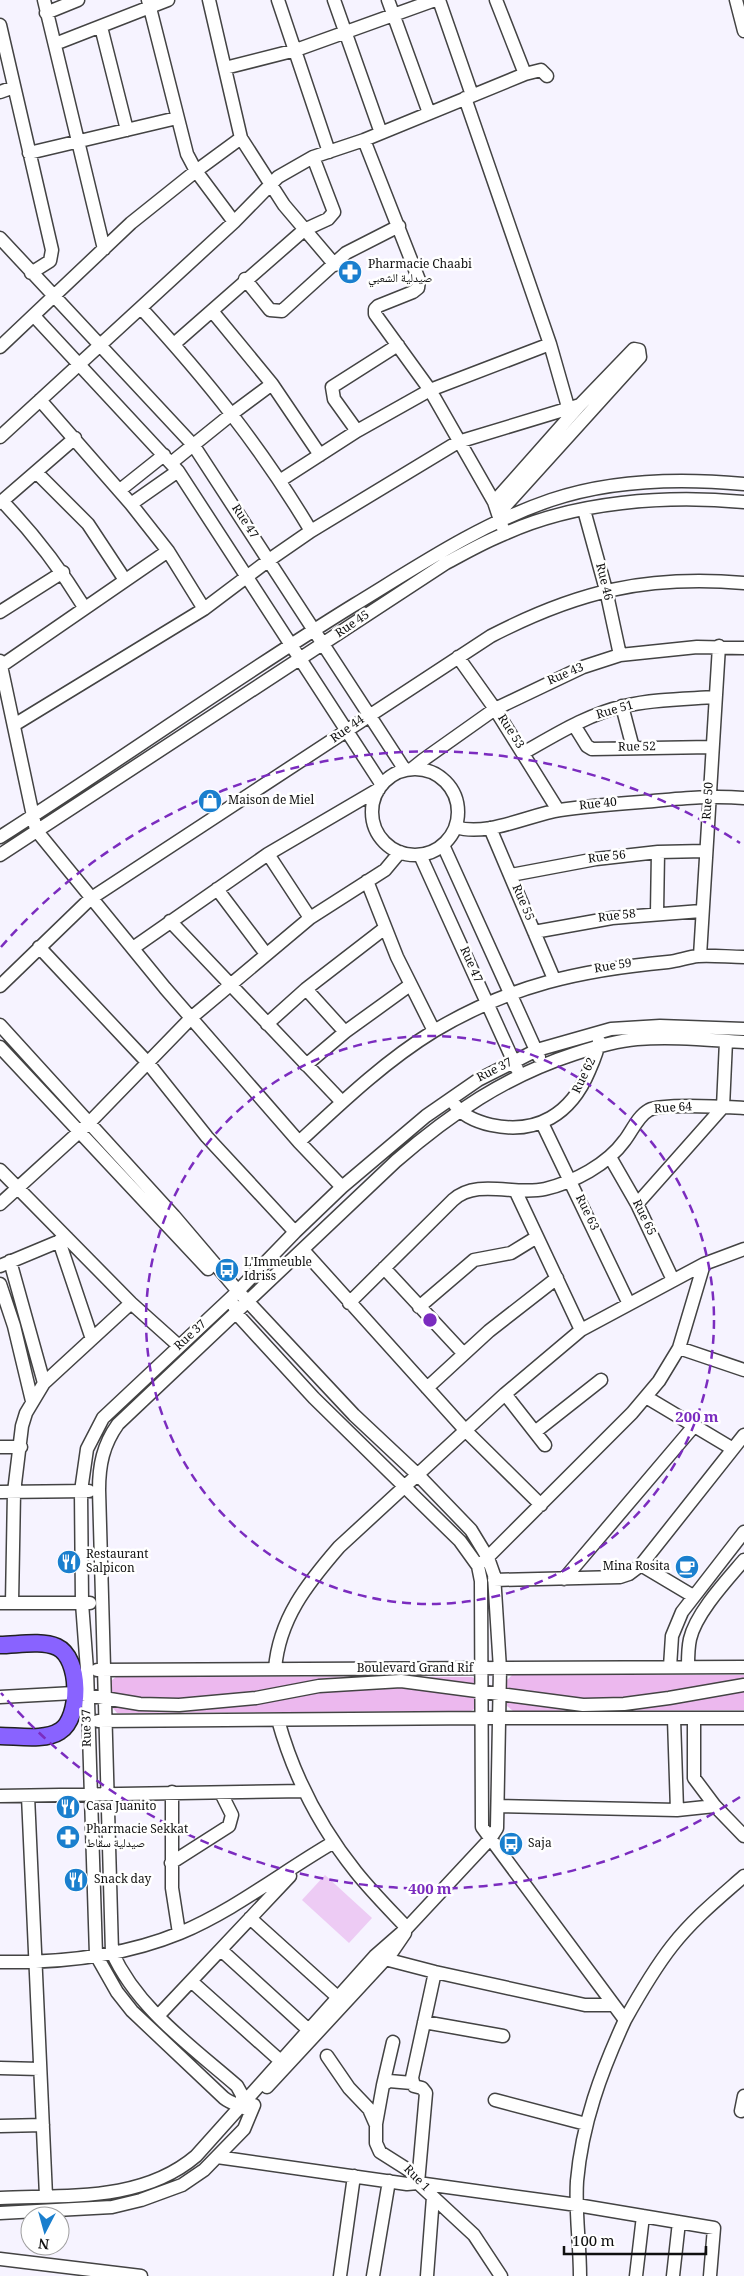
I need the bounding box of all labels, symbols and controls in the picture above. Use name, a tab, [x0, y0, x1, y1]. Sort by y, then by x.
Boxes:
place label: Pharmacie Chaabi صيدلية الشعبي	[368, 255, 472, 290]
pharmacy icon: Pharmacie Chaabi صيدلية الشعبي	[337, 259, 363, 285]
street label: Rue 47	[225, 500, 263, 544]
street label: Rue 46	[588, 561, 618, 603]
street label: Rue 45	[331, 606, 375, 644]
street label: Rue 43	[544, 658, 588, 692]
street label: Rue 51	[594, 696, 636, 726]
street label: Rue 44	[326, 710, 370, 749]
street label: Rue 53	[491, 710, 529, 754]
street label: Rue 52	[618, 737, 656, 759]
street label: Rue 50	[697, 781, 721, 821]
shop icon: Maison de Miel	[197, 788, 223, 814]
place label: Maison de Miel	[228, 791, 315, 812]
street label: Rue 40	[578, 793, 618, 817]
street label: Rue 56	[587, 845, 627, 871]
street label: Rue 55	[505, 881, 539, 925]
street label: Rue 58	[597, 904, 637, 930]
street label: Rue 47	[453, 943, 487, 987]
street label: Rue 59	[593, 954, 633, 980]
street label: Rue 37	[473, 1053, 517, 1089]
street label: Rue 62	[567, 1054, 603, 1098]
street label: Rue 64	[653, 1097, 693, 1121]
street label: Rue 63	[568, 1191, 604, 1235]
street label: Rue 65	[625, 1196, 661, 1240]
place label: L'Immeuble Idriss	[244, 1253, 312, 1288]
bus stop icon: L'Immeuble Idriss	[214, 1257, 240, 1283]
centre of rings	[421, 1311, 439, 1329]
street label: Rue 37	[170, 1315, 212, 1357]
text: 200 m	[675, 1406, 719, 1432]
place label: Restaurant Salpicon	[86, 1545, 148, 1580]
restaurant icon: Restaurant Salpicon	[56, 1549, 82, 1575]
cafe icon: Mina Rosita	[674, 1554, 700, 1580]
place label: Mina Rosita	[603, 1557, 670, 1578]
street label: Boulevard Grand Rif	[357, 1659, 475, 1680]
street label: Rue 37	[77, 1709, 99, 1747]
restaurant icon: Casa Juanito	[55, 1794, 81, 1820]
place label: Casa Juanito	[86, 1797, 156, 1818]
place label: Pharmacie Sekkat صيدلية سقاط	[86, 1820, 188, 1855]
pharmacy icon: Pharmacie Sekkat صيدلية سقاط	[55, 1824, 81, 1850]
bus stop icon: Saja	[498, 1831, 524, 1857]
place label: Saja	[528, 1834, 552, 1855]
restaurant icon: Snack day	[63, 1867, 89, 1893]
place label: Snack day	[94, 1870, 151, 1891]
text: 400 m	[408, 1878, 452, 1904]
street label: Rue 1	[398, 2160, 434, 2198]
north arrow	[20, 2206, 70, 2256]
scale bar	[564, 2224, 706, 2256]
text: N	[37, 2229, 51, 2254]
text: 100 m	[572, 2230, 615, 2256]

